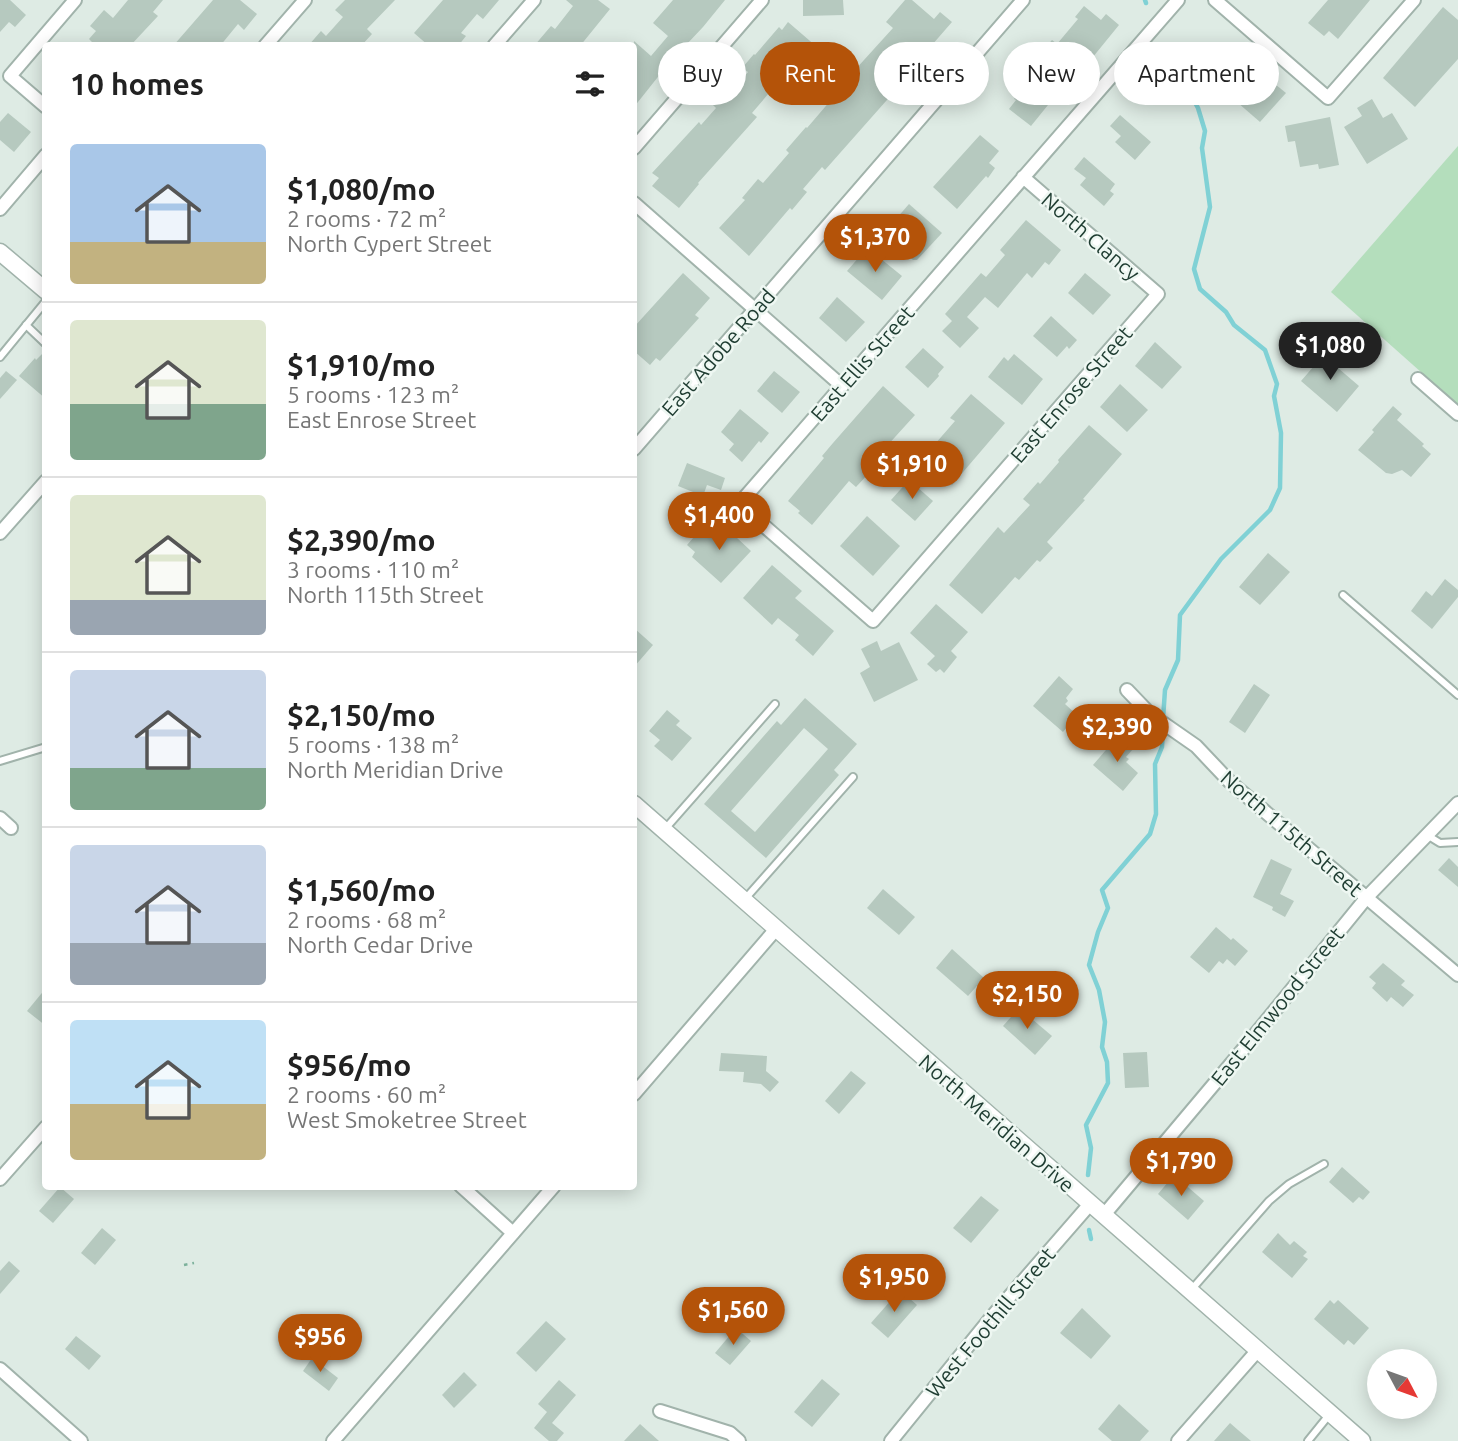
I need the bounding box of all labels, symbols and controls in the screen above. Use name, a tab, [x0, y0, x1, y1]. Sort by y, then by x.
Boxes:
chip: Buy	[658, 42, 746, 105]
chip: Rent	[760, 42, 860, 105]
chip: Filters	[874, 42, 989, 105]
chip: New	[1003, 42, 1100, 105]
chip: Apartment	[1114, 42, 1279, 105]
icon: filters	[571, 65, 609, 103]
text: 10 homes	[70, 67, 204, 101]
icon: home	[126, 172, 210, 256]
text: $1,080/mo	[287, 172, 436, 206]
street label: North Clancy	[1037, 187, 1145, 285]
text: 2 rooms · 72 m²	[287, 206, 446, 231]
pin: $1,370	[818, 215, 932, 274]
text: $1,370	[840, 224, 910, 249]
text: North Cypert Street	[287, 231, 492, 256]
street label: East Adobe Road	[656, 284, 780, 420]
street label: East Ellis Street	[805, 300, 919, 426]
street label: East Enrose Street	[1005, 321, 1137, 467]
pin: $1,080	[1273, 322, 1387, 382]
text: $1,080	[1295, 332, 1365, 357]
icon: home	[126, 348, 210, 432]
text: $1,910/mo	[287, 348, 436, 382]
text: 5 rooms · 123 m²	[287, 382, 459, 407]
text: East Enrose Street	[287, 407, 476, 432]
pin: $1,910	[855, 442, 969, 501]
text: $1,910	[877, 451, 947, 476]
pin: $1,400	[662, 492, 776, 552]
text: $1,400	[684, 502, 754, 527]
icon: home	[126, 523, 210, 607]
text: $2,390/mo	[287, 523, 436, 557]
text: 3 rooms · 110 m²	[287, 557, 459, 582]
text: North 115th Street	[287, 582, 484, 607]
icon: home	[126, 698, 210, 782]
text: $2,150/mo	[287, 698, 436, 732]
pin: $2,390	[1060, 704, 1174, 764]
text: $2,390	[1082, 714, 1152, 739]
text: 5 rooms · 138 m²	[287, 732, 459, 757]
text: North Meridian Drive	[287, 757, 504, 782]
street label: North 115th Street	[1216, 765, 1368, 901]
icon: home	[126, 873, 210, 957]
text: $1,560/mo	[287, 873, 436, 907]
text: 2 rooms · 68 m²	[287, 907, 446, 932]
street label: East Elmwood Street	[1206, 922, 1348, 1090]
text: North Cedar Drive	[287, 932, 473, 957]
pin: $2,150	[970, 972, 1084, 1031]
text: $2,150	[992, 981, 1062, 1006]
icon: home	[126, 1048, 210, 1132]
text: $956/mo	[287, 1048, 411, 1082]
street label: North Meridian Drive	[914, 1049, 1080, 1197]
text: 2 rooms · 60 m²	[287, 1082, 446, 1107]
text: West Smoketree Street	[287, 1107, 527, 1132]
pin: $1,790	[1124, 1138, 1238, 1198]
text: $1,790	[1146, 1148, 1216, 1173]
street label: West Foothill Street	[920, 1242, 1060, 1402]
pin: $1,950	[837, 1254, 951, 1314]
text: $1,950	[859, 1264, 929, 1289]
pin: $1,560	[676, 1288, 790, 1347]
text: $1,560	[698, 1297, 768, 1322]
pin: $956	[279, 1314, 361, 1374]
text: $956	[294, 1324, 346, 1349]
north arrow	[1367, 1349, 1437, 1419]
map controls	[1367, 1349, 1437, 1419]

